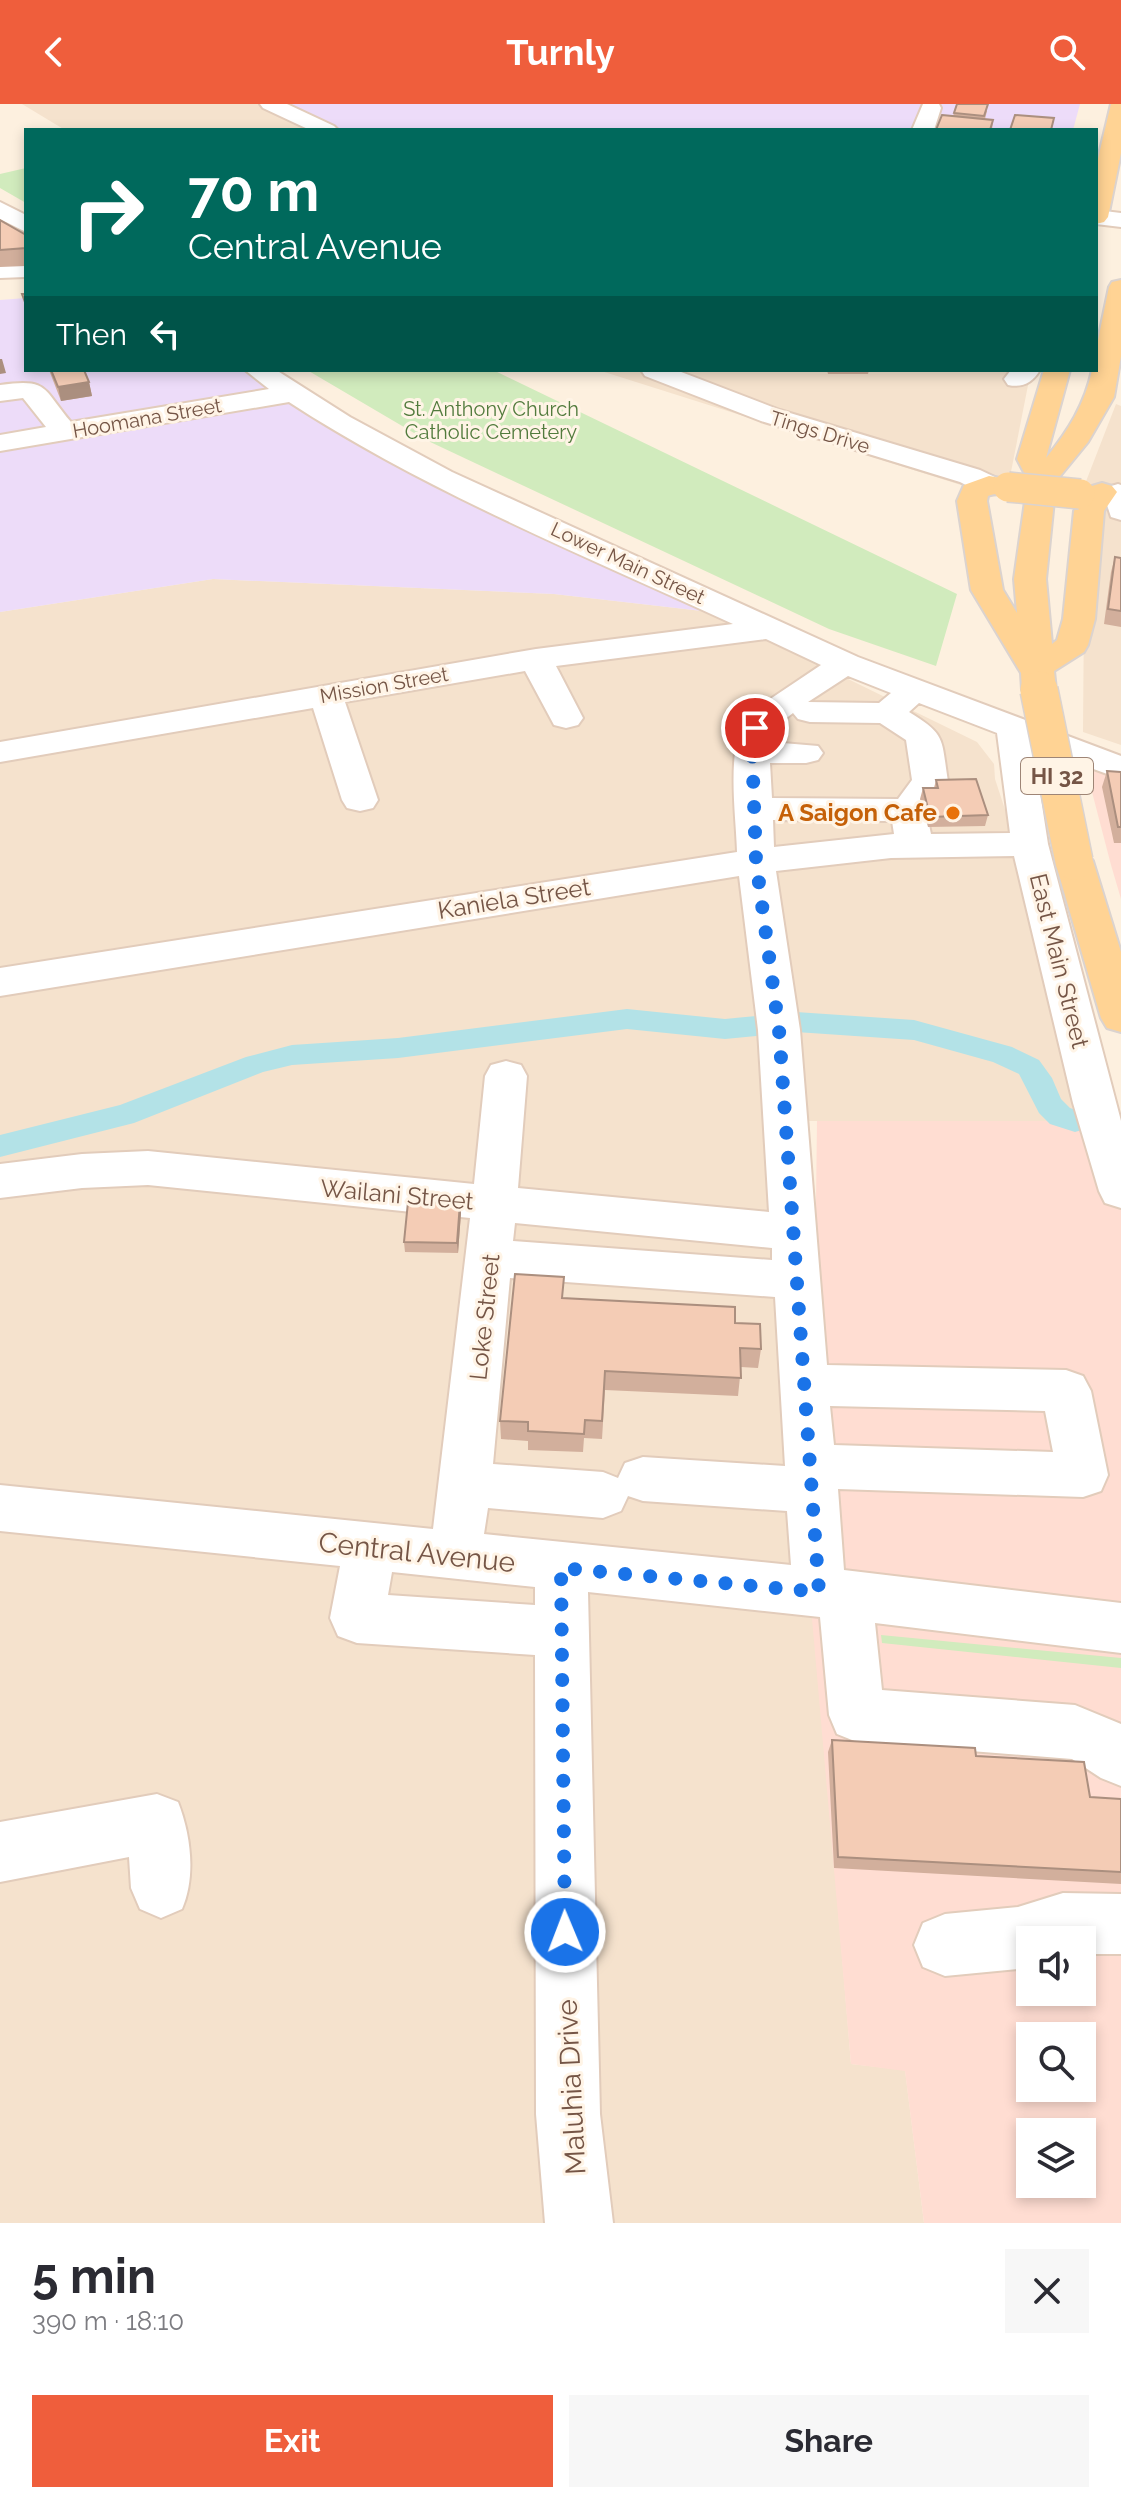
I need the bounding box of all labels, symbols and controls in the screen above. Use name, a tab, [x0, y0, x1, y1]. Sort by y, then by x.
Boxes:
icon: back	[32, 30, 76, 74]
icon: search	[1045, 30, 1089, 74]
text: Turnly	[506, 31, 615, 73]
text: 70 m	[188, 158, 319, 224]
icon: right	[56, 160, 160, 264]
text: Central Avenue	[188, 225, 442, 267]
icon: left	[143, 312, 187, 356]
text: Then	[56, 317, 127, 352]
street label: Hoomana Street	[71, 393, 224, 443]
park label: St. Anthony Church Catholic Cemetery	[403, 397, 579, 444]
street label: Tings Drive	[767, 405, 873, 459]
street label: Lower Main Street	[547, 517, 709, 609]
street label: Mission Street	[318, 662, 450, 708]
pin	[721, 694, 789, 762]
icon: arrive	[733, 706, 777, 750]
road number: HI 32	[1021, 758, 1093, 794]
place label: A Saigon Cafe	[778, 798, 937, 827]
marker: A Saigon Cafe	[944, 804, 962, 822]
street label: East Main Street	[1024, 870, 1095, 1051]
street label: Kaniela Street	[436, 872, 592, 925]
street label: Wailani Street	[319, 1173, 475, 1216]
street label: Loke Street	[463, 1252, 506, 1382]
street label: Central Avenue	[317, 1526, 517, 1579]
position arrow	[523, 1890, 607, 1974]
map controls	[1016, 1926, 1096, 2198]
button: sound	[1016, 1926, 1096, 2006]
street label: Maluhia Drive	[550, 1998, 593, 2175]
button: search	[1016, 2022, 1096, 2102]
button: layers	[1016, 2118, 1096, 2198]
text: 5 min	[32, 2248, 156, 2304]
button: close	[1005, 2249, 1089, 2333]
text: 390 m · 18:10	[32, 2306, 184, 2336]
button: Exit	[32, 2395, 553, 2487]
button: Share	[569, 2395, 1089, 2487]

